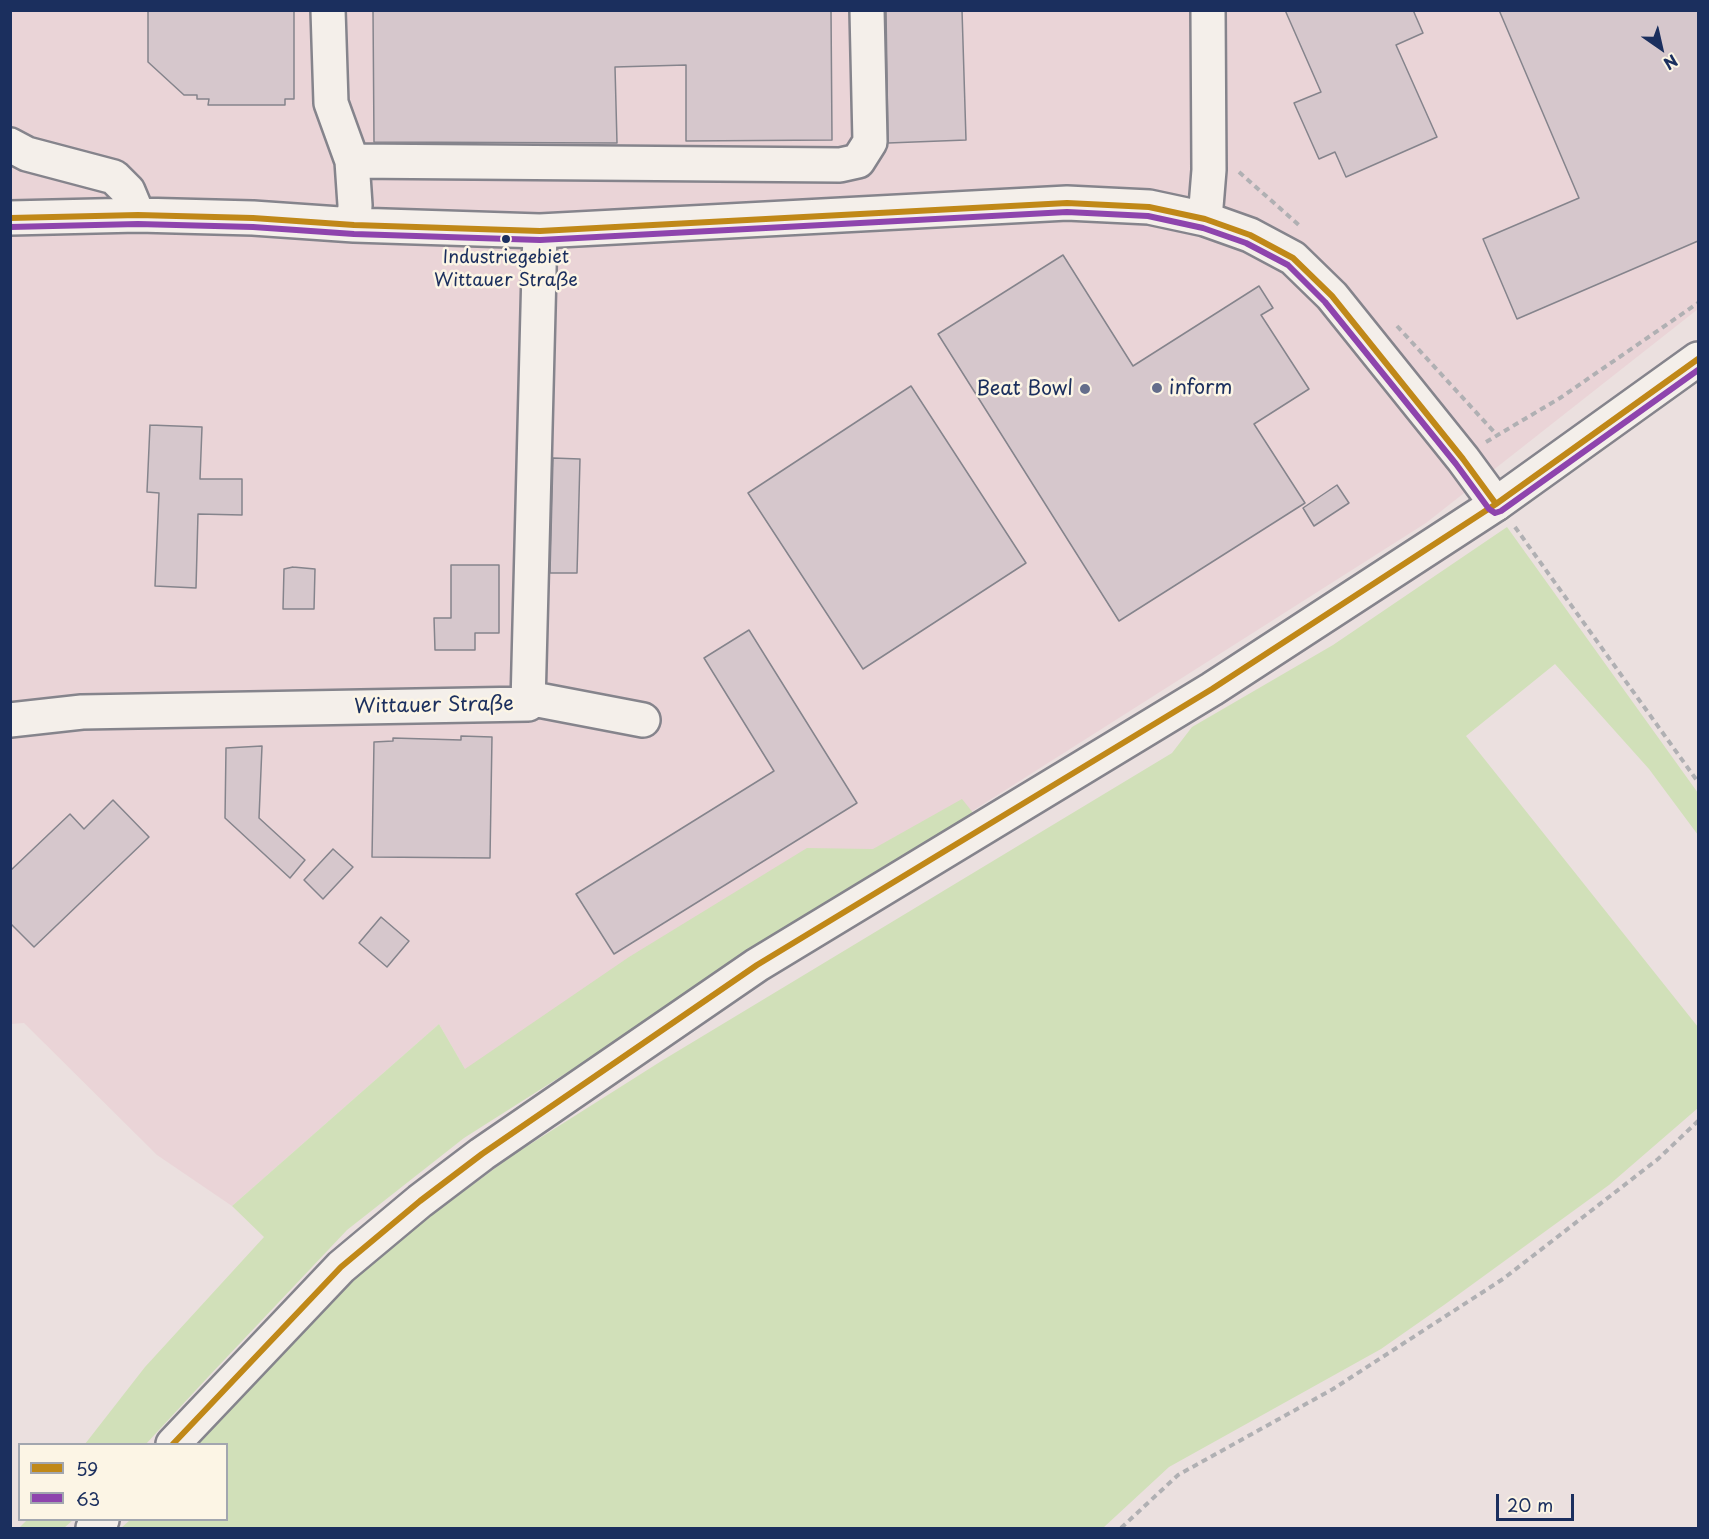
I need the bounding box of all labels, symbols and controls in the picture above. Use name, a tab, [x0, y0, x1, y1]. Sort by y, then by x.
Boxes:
north arrow	[1631, 18, 1691, 78]
text: N	[1659, 49, 1683, 76]
marker: Industriegebiet Wittauer Straße	[500, 233, 512, 245]
place label: Industriegebiet Wittauer Straße	[434, 247, 578, 290]
place label: inform	[1169, 376, 1233, 400]
place label: Beat Bowl	[976, 377, 1073, 401]
marker: inform	[1150, 381, 1164, 395]
marker: Beat Bowl	[1078, 382, 1092, 396]
street label: Wittauer Straße	[354, 693, 514, 719]
legend	[18, 1443, 228, 1521]
text: 59	[76, 1455, 98, 1482]
scale bar	[1499, 1482, 1577, 1520]
text: 63	[76, 1485, 100, 1512]
text: 20 m	[1507, 1491, 1553, 1518]

